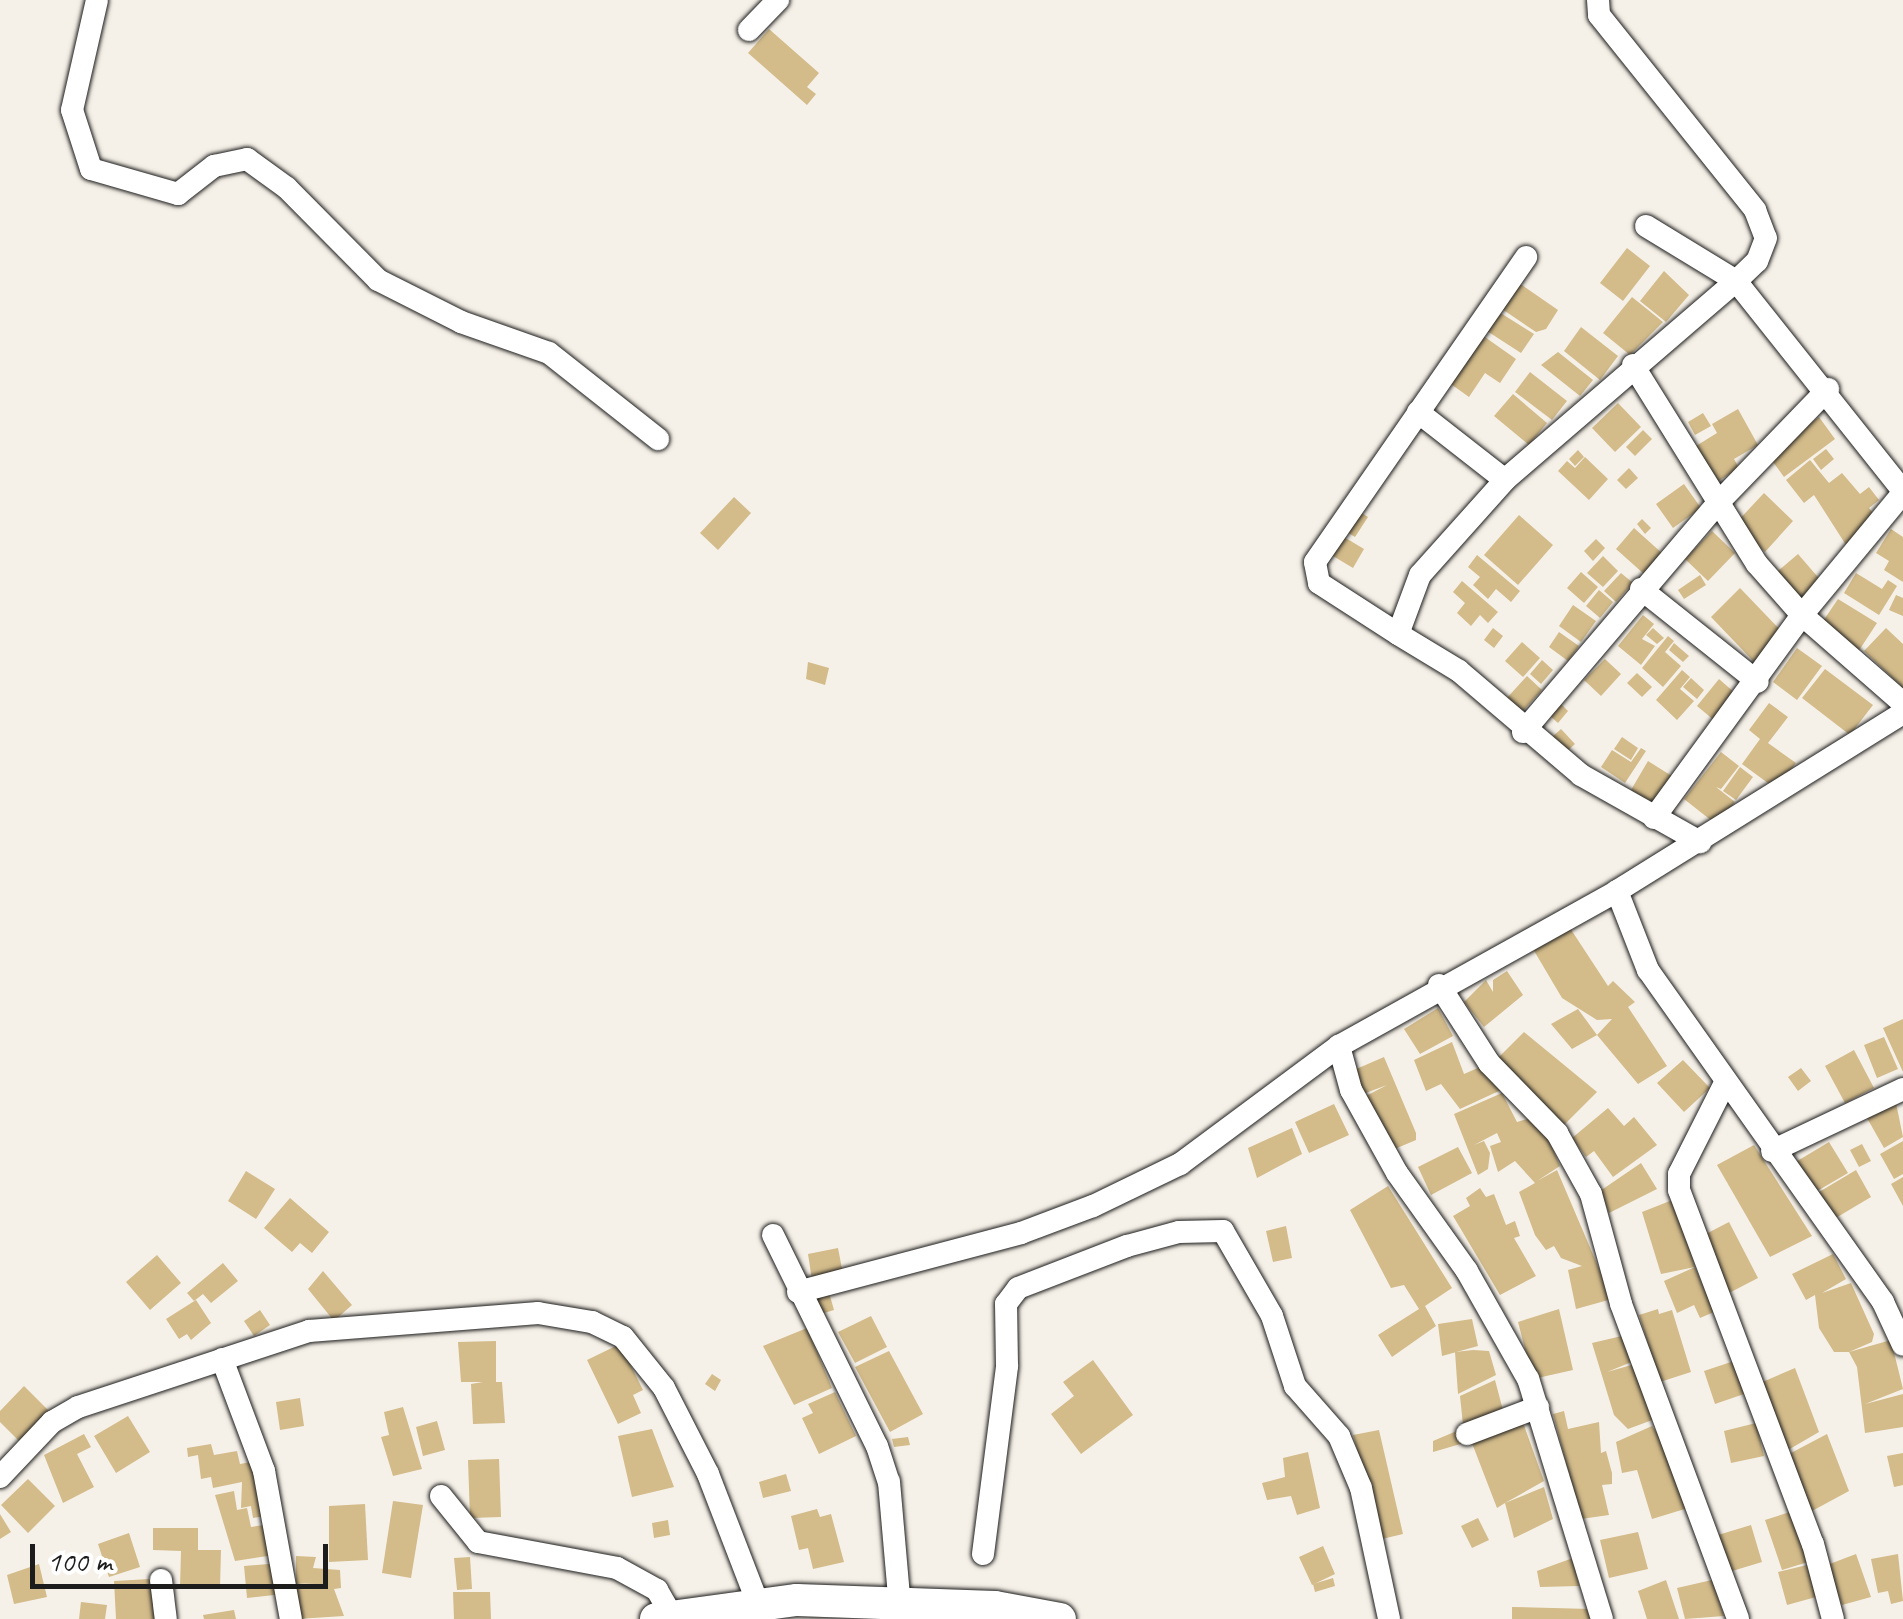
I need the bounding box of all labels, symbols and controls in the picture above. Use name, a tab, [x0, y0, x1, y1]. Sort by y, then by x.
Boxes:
scale bar	[35, 1524, 332, 1586]
text: 100 m	[47, 1542, 112, 1580]

